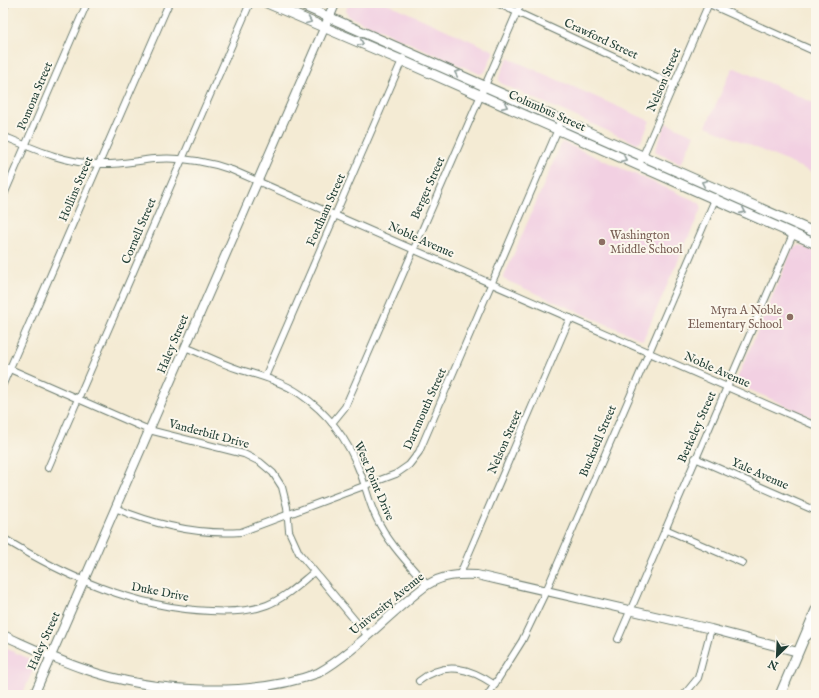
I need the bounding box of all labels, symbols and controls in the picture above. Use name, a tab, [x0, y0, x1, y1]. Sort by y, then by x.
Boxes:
street label: Crawford Street	[562, 15, 640, 63]
one-way arrow	[305, 16, 312, 24]
one-way arrow	[356, 38, 364, 46]
street label: Nelson Street	[644, 46, 684, 114]
street label: Pomona Street	[14, 60, 56, 132]
one-way arrow	[454, 70, 461, 78]
street label: Columbus Street	[506, 87, 588, 135]
one-way arrow	[502, 102, 509, 110]
street label: Hollins Street	[56, 154, 96, 224]
street label: Berger Street	[408, 154, 448, 222]
one-way arrow	[621, 154, 628, 162]
street label: Fordham Street	[303, 171, 349, 249]
one-way arrow	[700, 180, 708, 188]
street label: Cornell Street	[118, 196, 160, 266]
one-way arrow	[740, 207, 747, 215]
street label: Noble Avenue	[386, 219, 457, 261]
place label: Washington Middle School	[610, 228, 683, 257]
marker: Washington Middle School	[597, 237, 607, 247]
place label: Myra A Noble Elementary School	[688, 303, 783, 332]
street label: Haley Street	[154, 312, 192, 376]
marker: Myra A Noble Elementary School	[785, 312, 795, 322]
street label: Noble Avenue	[682, 349, 753, 391]
street label: Dartmouth Street	[400, 366, 450, 452]
street label: Berkeley Street	[675, 389, 719, 465]
street label: Bucknell Street	[576, 403, 620, 479]
street label: Nelson Street	[485, 408, 525, 476]
street label: Vanderbilt Drive	[166, 416, 251, 452]
street label: West Point Drive	[351, 439, 398, 523]
street label: Yale Avenue	[729, 455, 791, 493]
street label: University Avenue	[347, 569, 428, 639]
street label: Duke Drive	[130, 579, 191, 605]
street label: Haley Street	[24, 609, 64, 673]
north arrow	[757, 636, 797, 676]
text: N	[766, 656, 781, 673]

